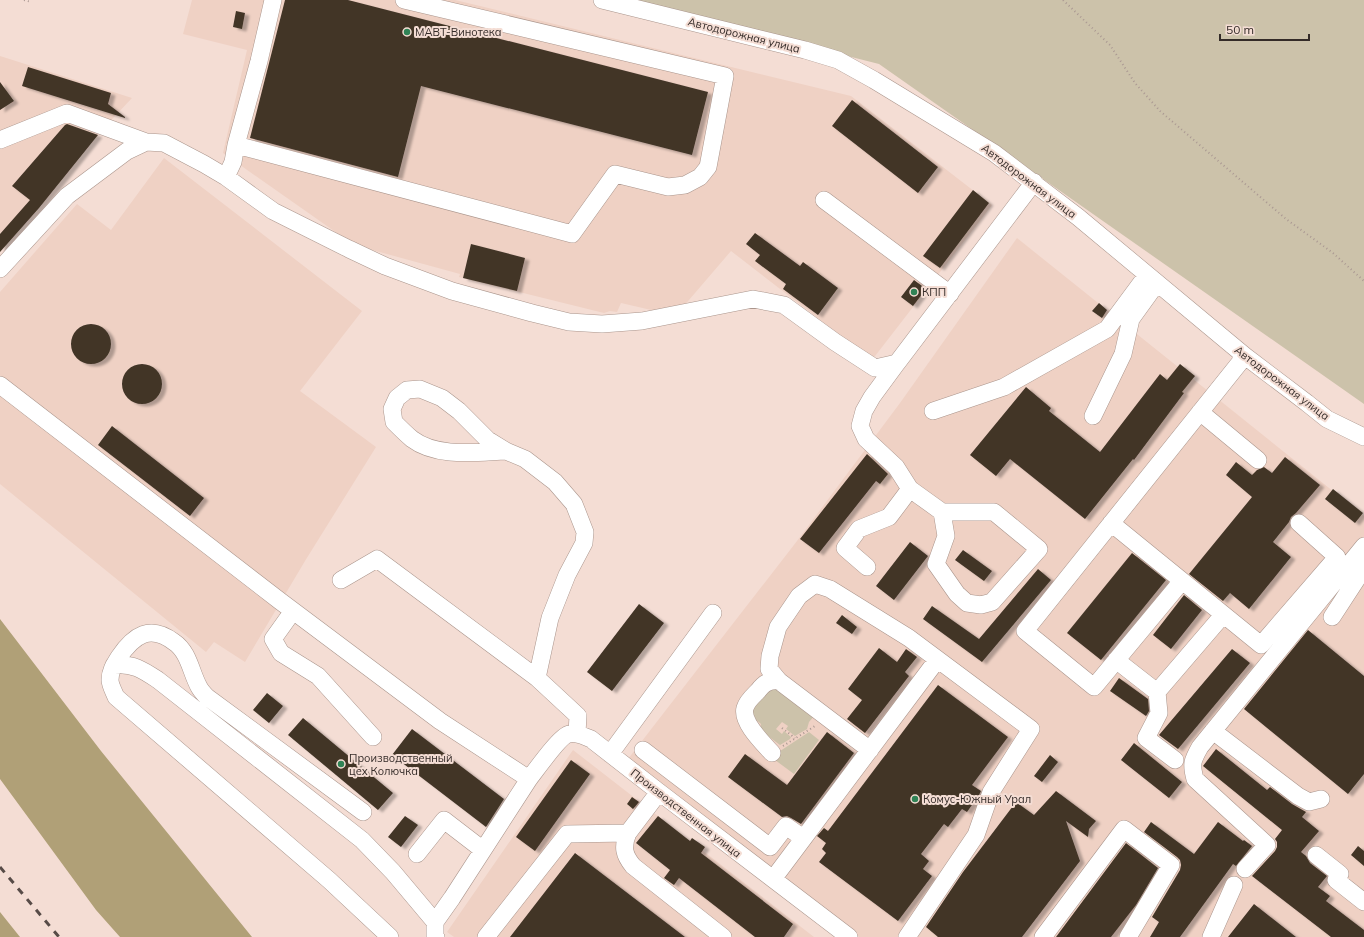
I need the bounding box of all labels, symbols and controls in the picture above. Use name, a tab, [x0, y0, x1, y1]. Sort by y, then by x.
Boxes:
street label: Автодорожная улица	[686, 14, 802, 56]
scale bar	[1220, 16, 1309, 42]
text: 50 m	[1226, 22, 1254, 37]
place label: МАВТ-Винотека	[415, 25, 501, 39]
marker: МАВТ-Винотека	[402, 27, 412, 37]
street label: Автодорожная улица	[979, 141, 1079, 221]
place label: КПП	[922, 285, 946, 299]
marker: КПП	[909, 287, 919, 297]
street label: Автодорожная улица	[1232, 343, 1332, 423]
place label: Производственный цех Колючка	[349, 751, 453, 778]
marker: Производственный цех Колючка	[336, 759, 346, 769]
street label: Производственная улица	[628, 765, 744, 861]
place label: Комус-Южный Урал	[923, 792, 1031, 806]
marker: Комус-Южный Урал	[910, 794, 920, 804]

